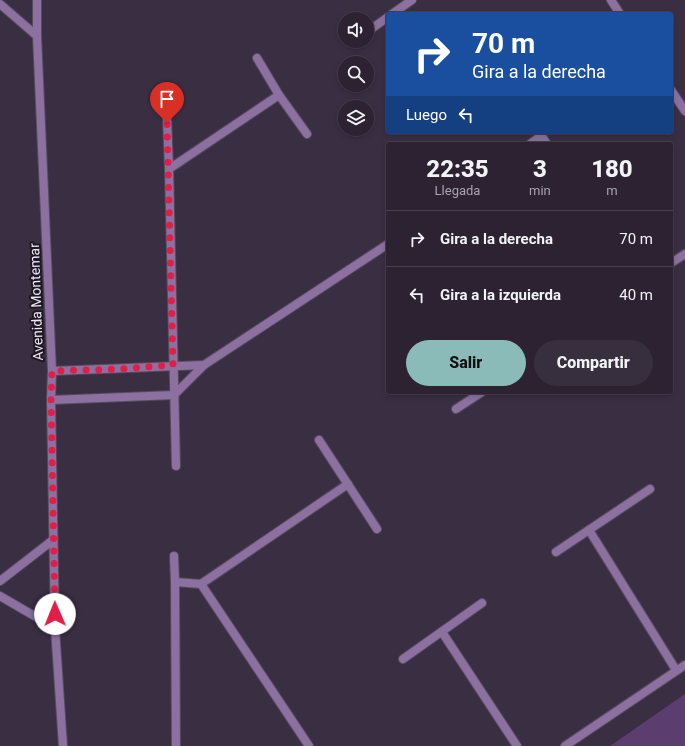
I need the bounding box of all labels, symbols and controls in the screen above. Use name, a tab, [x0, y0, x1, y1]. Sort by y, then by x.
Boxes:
map controls	[338, 12, 374, 136]
button: sound	[338, 12, 374, 48]
text: 70 m	[472, 27, 535, 60]
icon: right	[406, 28, 458, 80]
button: search	[338, 56, 374, 92]
text: Gira a la derecha	[472, 61, 606, 82]
pin	[150, 82, 184, 123]
icon: arrive	[156, 88, 178, 110]
button: layers	[338, 100, 374, 136]
icon: left	[455, 104, 477, 126]
text: Luego	[406, 106, 447, 124]
text: 22:35	[426, 155, 489, 183]
text: 3	[533, 155, 547, 183]
text: 180	[591, 155, 633, 183]
text: Llegada	[435, 183, 480, 198]
text: min	[529, 183, 551, 198]
text: m	[606, 183, 618, 198]
icon: right	[406, 228, 428, 250]
text: Gira a la derecha	[440, 230, 553, 248]
text: 70 m	[619, 230, 653, 248]
street label: Avenida Montemar	[26, 243, 46, 361]
icon: left	[406, 284, 428, 306]
text: Gira a la izquierda	[440, 286, 561, 304]
text: 40 m	[619, 286, 653, 304]
button: Salir	[406, 340, 526, 386]
button: Compartir	[534, 340, 653, 386]
position arrow	[34, 593, 76, 635]

